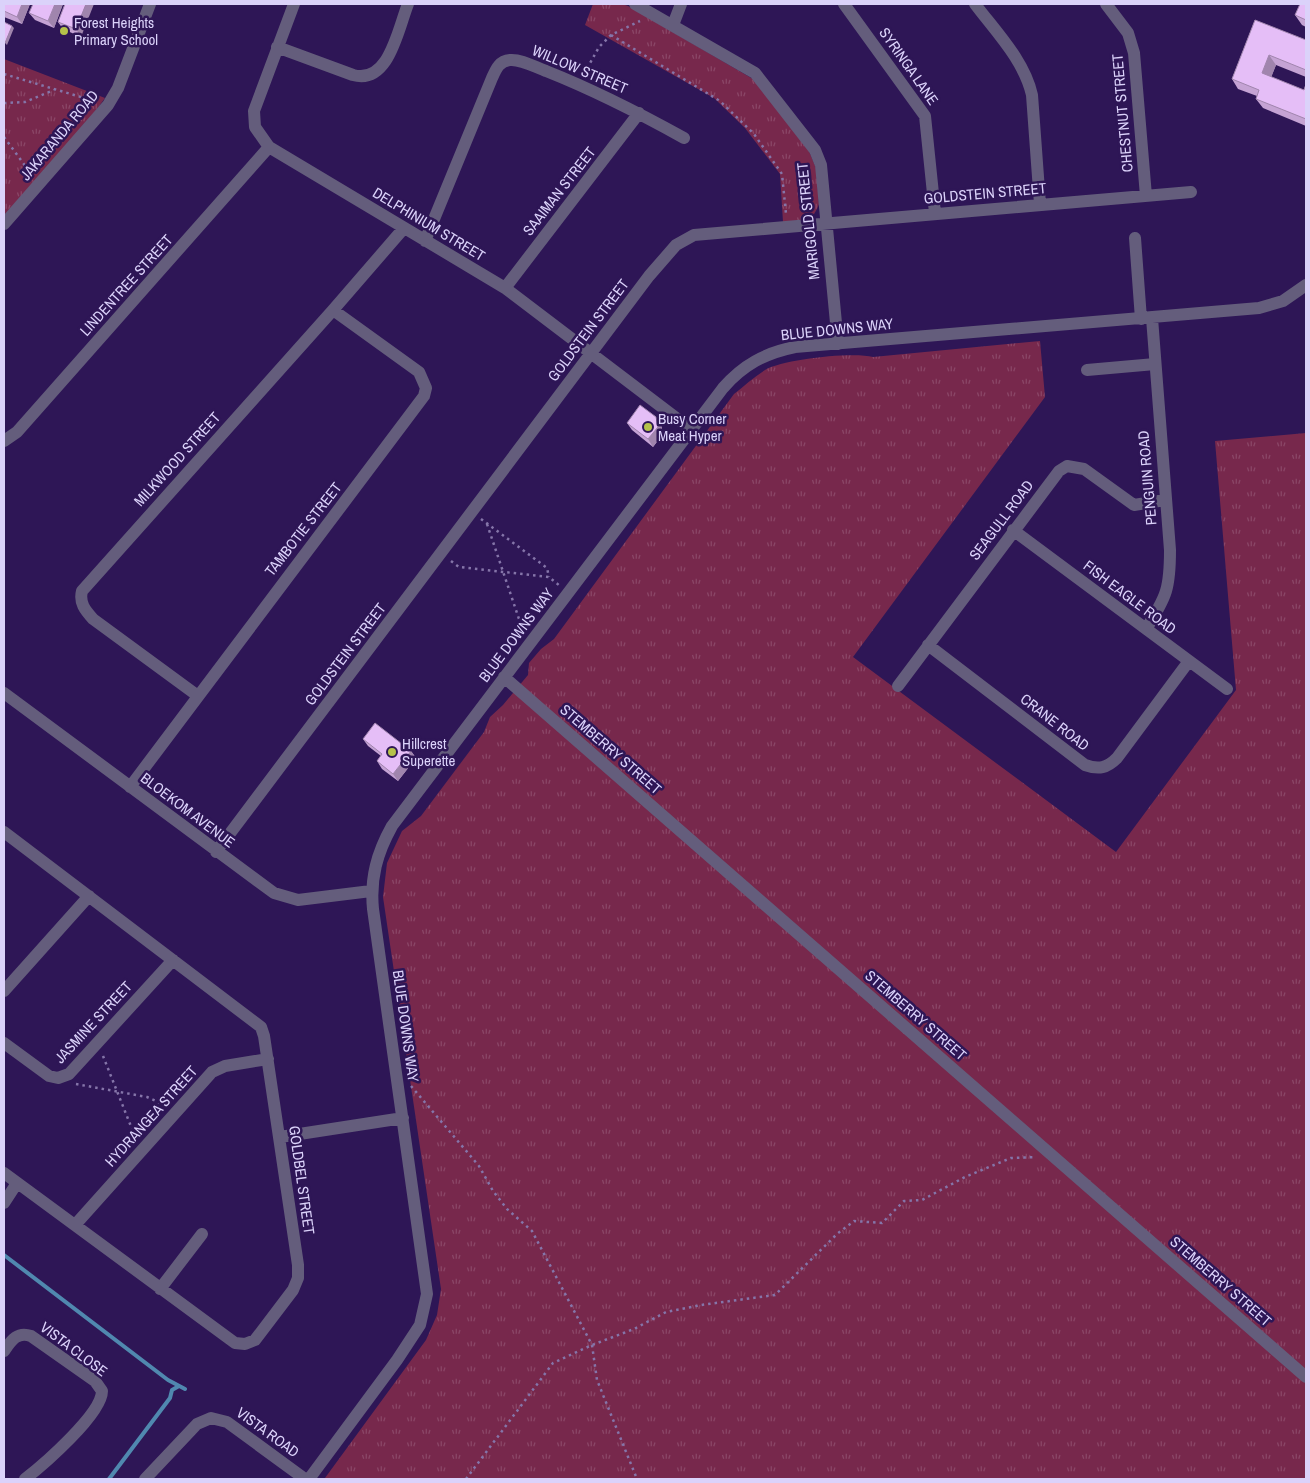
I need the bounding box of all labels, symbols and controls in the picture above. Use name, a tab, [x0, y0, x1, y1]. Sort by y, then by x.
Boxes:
place label: Forest Heights Primary School	[74, 12, 158, 50]
street label: SYRINGA LANE	[875, 23, 943, 109]
marker: Forest Heights Primary School	[58, 25, 70, 37]
street label: WILLOW STREET	[529, 39, 631, 99]
street label: CHESTNUT STREET	[1106, 52, 1138, 173]
street label: JAKARANDA ROAD	[15, 85, 103, 185]
street label: SAAIMAN STREET	[518, 142, 601, 240]
street label: MARIGOLD STREET	[791, 161, 825, 281]
street label: GOLDSTEIN STREET	[923, 177, 1048, 209]
street label: DELPHINIUM STREET	[369, 182, 490, 266]
street label: LINDENTREE STREET	[75, 229, 178, 340]
street label: GOLDSTEIN STREET	[543, 274, 634, 385]
street label: BLUE DOWNS WAY	[780, 313, 895, 345]
street label: MILKWOOD STREET	[129, 407, 225, 511]
place label: Busy Corner Meat Hyper	[658, 408, 726, 446]
marker: Busy Corner Meat Hyper	[642, 421, 654, 433]
street label: PENGUIN ROAD	[1132, 430, 1162, 526]
street label: SEAGULL ROAD	[964, 476, 1038, 564]
street label: TAMBOTIE STREET	[260, 477, 347, 580]
street label: FISH EAGLE ROAD	[1079, 555, 1181, 639]
street label: BLUE DOWNS WAY	[474, 583, 559, 686]
street label: GOLDSTEIN STREET	[300, 598, 391, 709]
street label: CRANE ROAD	[1016, 688, 1094, 756]
street label: STEMBERRY STREET	[556, 699, 667, 799]
place label: Hillcrest Superette	[402, 733, 456, 771]
marker: Hillcrest Superette	[386, 746, 398, 758]
street label: BLOEKOM AVENUE	[136, 768, 240, 852]
street label: STEMBERRY STREET	[861, 965, 972, 1065]
street label: BLUE DOWNS WAY	[388, 969, 424, 1084]
street label: JASMINE STREET	[49, 976, 137, 1068]
street label: HYDRANGEA STREET	[100, 1061, 202, 1171]
street label: GOLDBEL STREET	[284, 1124, 320, 1236]
street label: STEMBERRY STREET	[1166, 1231, 1277, 1331]
street label: VISTA CLOSE	[36, 1317, 112, 1381]
street label: VISTA ROAD	[232, 1402, 304, 1462]

